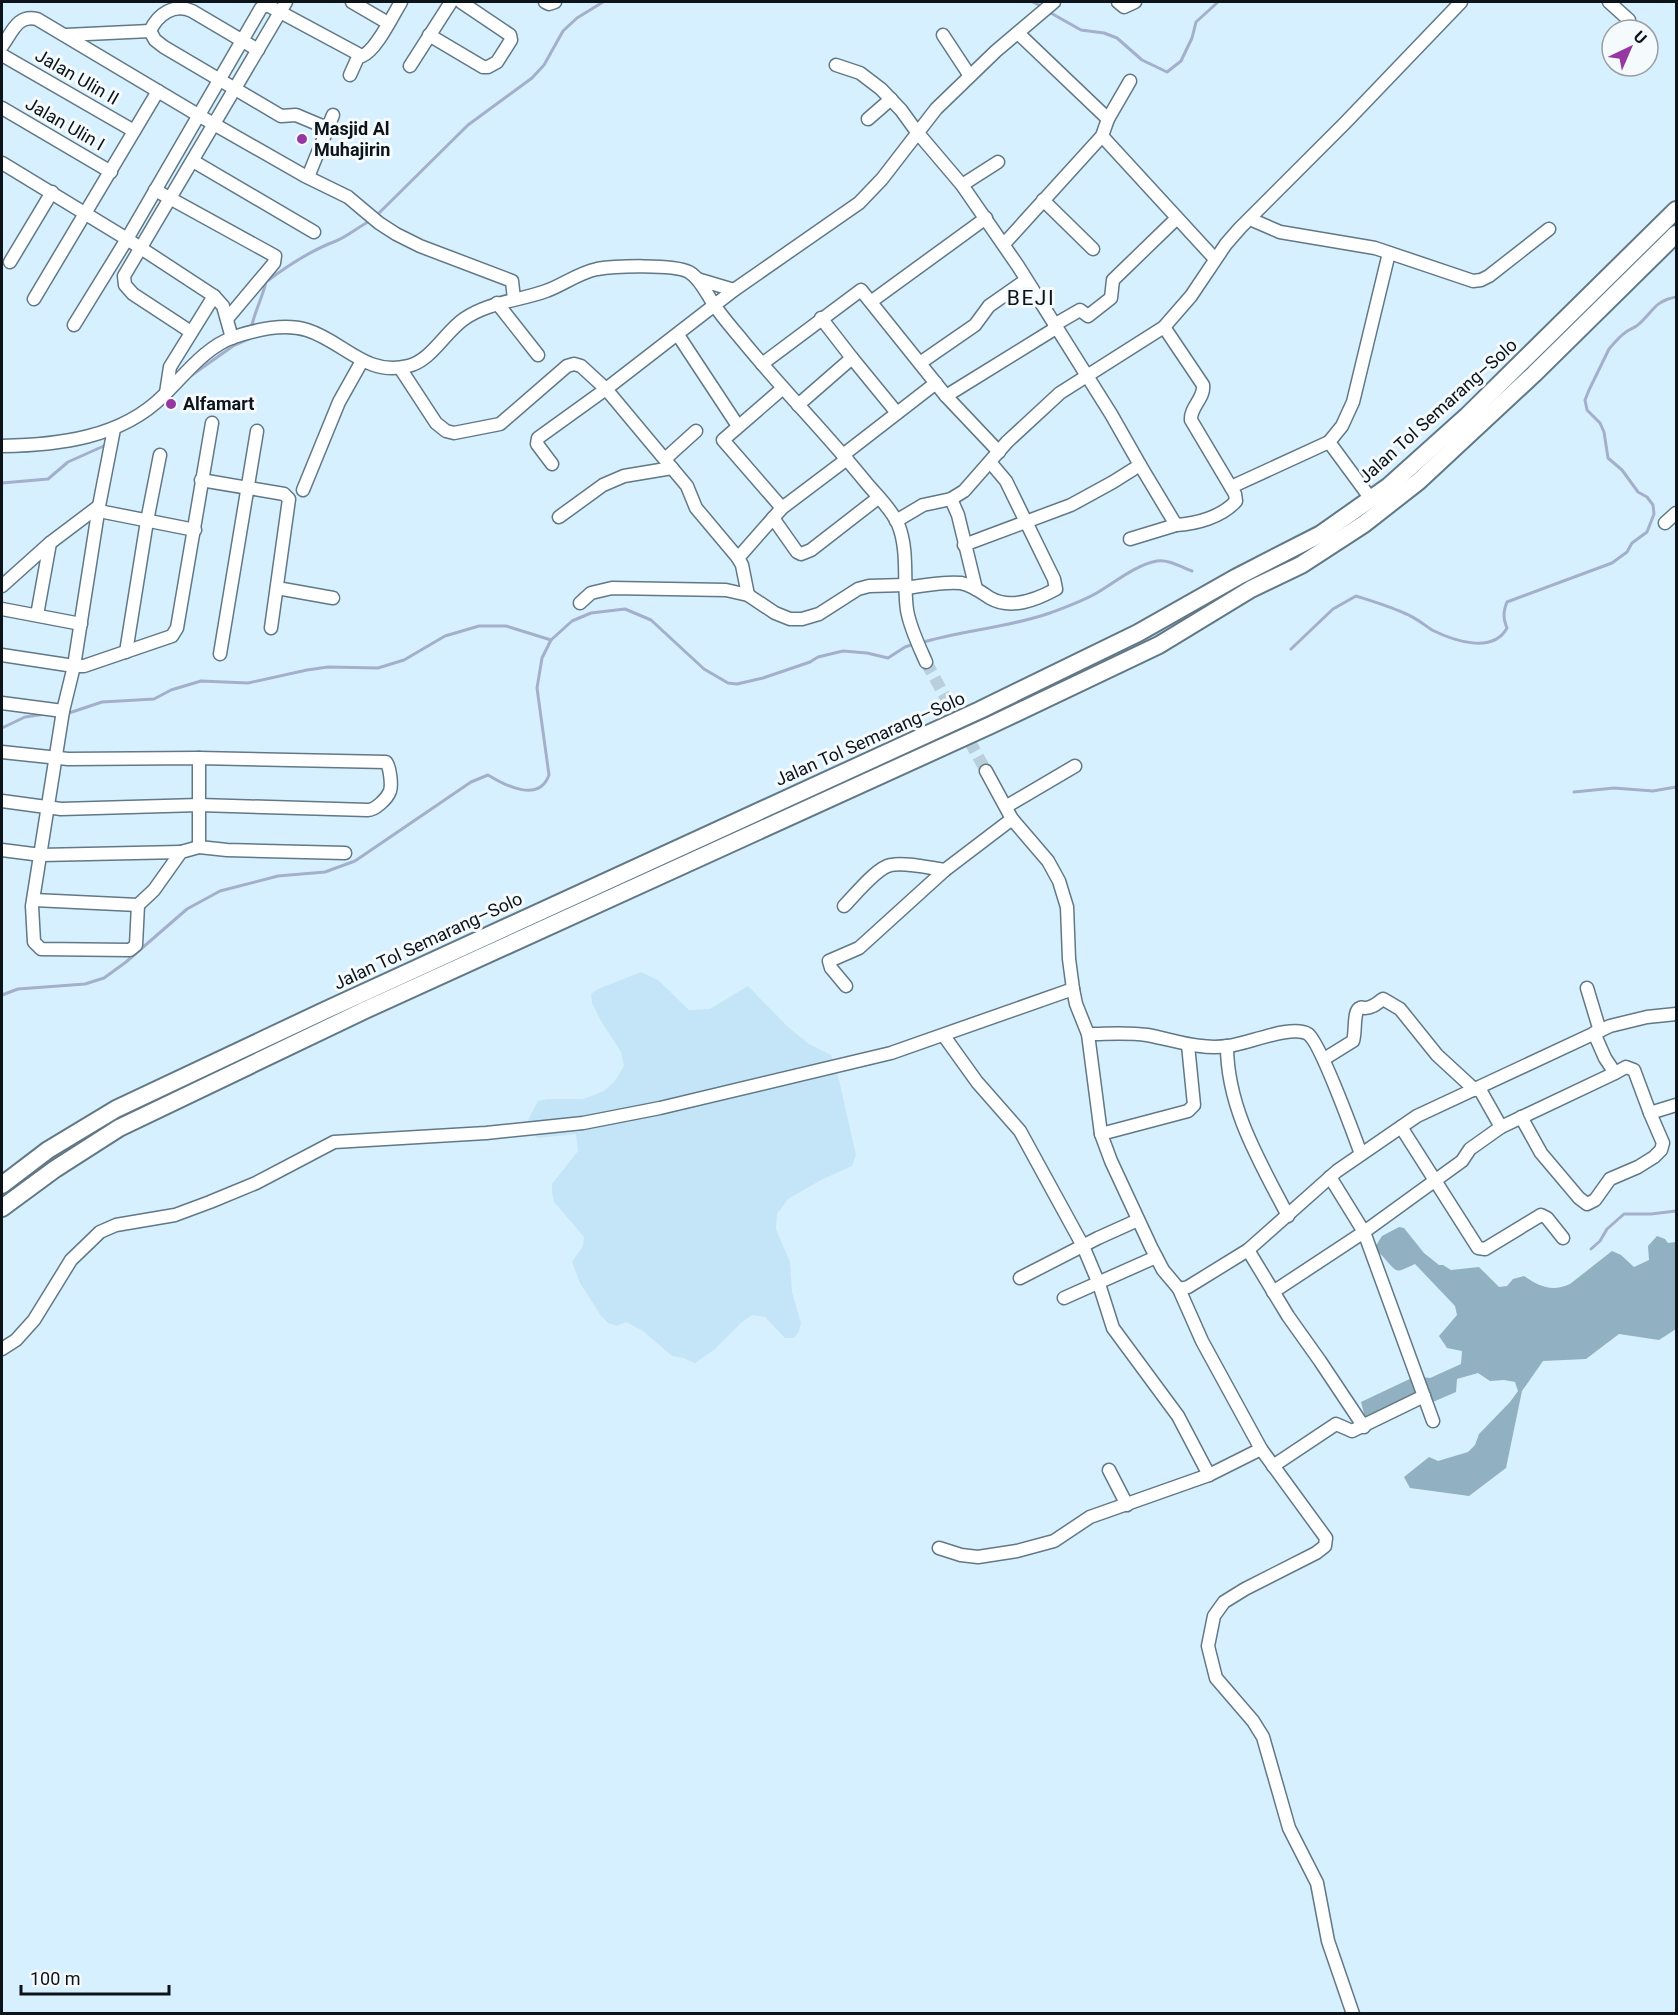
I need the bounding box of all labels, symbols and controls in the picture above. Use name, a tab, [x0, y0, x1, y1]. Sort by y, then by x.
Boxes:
north arrow	[1600, 18, 1660, 78]
text: U	[1630, 27, 1650, 48]
street label: Jalan Ulin II	[32, 44, 123, 109]
street label: Jalan Ulin I	[22, 92, 109, 155]
place label: Masjid Al Muhajirin	[314, 118, 390, 160]
marker: Masjid Al Muhajirin	[295, 132, 309, 146]
district label: BEJI	[1007, 286, 1055, 310]
street label: Jalan Tol Semarang–Solo	[1354, 334, 1521, 487]
place label: Alfamart	[183, 393, 254, 414]
marker: Alfamart	[164, 397, 178, 411]
street label: Jalan Tol Semarang–Solo	[772, 687, 968, 790]
street label: Jalan Tol Semarang–Solo	[330, 888, 525, 994]
scale bar	[21, 1958, 170, 1996]
text: 100 m	[30, 1968, 81, 1989]

